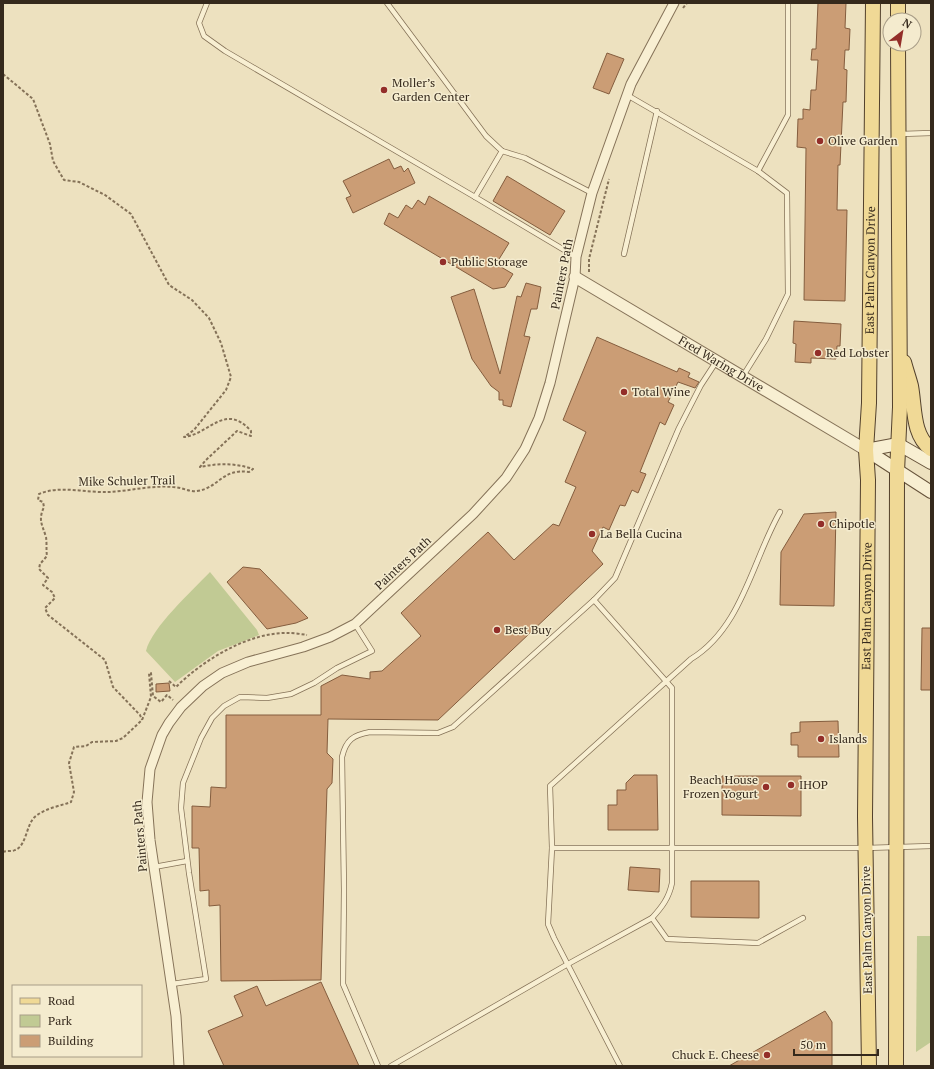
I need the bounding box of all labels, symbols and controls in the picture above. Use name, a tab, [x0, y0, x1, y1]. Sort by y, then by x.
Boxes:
north arrow	[882, 12, 922, 52]
text: N	[900, 15, 915, 32]
place label: Moller’s Garden Center	[392, 75, 470, 104]
marker: Moller’s Garden Center	[379, 85, 389, 95]
place label: Olive Garden	[828, 133, 898, 148]
marker: Olive Garden	[815, 136, 825, 146]
street label: East Palm Canyon Drive	[862, 206, 878, 334]
street label: Painters Path	[547, 237, 576, 311]
place label: Public Storage	[451, 254, 528, 269]
marker: Public Storage	[438, 257, 448, 267]
street label: Fred Waring Drive	[676, 332, 767, 395]
place label: Red Lobster	[826, 345, 889, 360]
marker: Red Lobster	[813, 348, 823, 358]
place label: Total Wine	[632, 384, 690, 399]
marker: Total Wine	[619, 387, 629, 397]
street label: Mike Schuler Trail	[78, 472, 176, 489]
place label: Chipotle	[829, 516, 875, 531]
marker: Chipotle	[816, 519, 826, 529]
place label: La Bella Cucina	[600, 526, 682, 541]
marker: La Bella Cucina	[587, 529, 597, 539]
street label: Painters Path	[371, 533, 434, 593]
street label: East Palm Canyon Drive	[858, 542, 874, 670]
place label: Best Buy	[505, 622, 552, 637]
marker: Best Buy	[492, 625, 502, 635]
place label: Islands	[829, 731, 867, 746]
marker: Islands	[816, 734, 826, 744]
place label: Beach House Frozen Yogurt	[683, 772, 759, 801]
place label: IHOP	[799, 777, 828, 792]
marker: IHOP	[786, 780, 796, 790]
marker: Beach House Frozen Yogurt	[761, 782, 771, 792]
street label: Painters Path	[129, 800, 150, 872]
street label: East Palm Canyon Drive	[858, 866, 875, 994]
legend	[12, 985, 142, 1057]
text: Road	[48, 993, 75, 1008]
text: Park	[48, 1013, 73, 1028]
scale bar	[794, 1031, 878, 1057]
text: Building	[48, 1033, 94, 1048]
text: 50 m	[800, 1037, 827, 1052]
place label: Chuck E. Cheese	[672, 1047, 759, 1062]
marker: Chuck E. Cheese	[762, 1050, 772, 1060]

